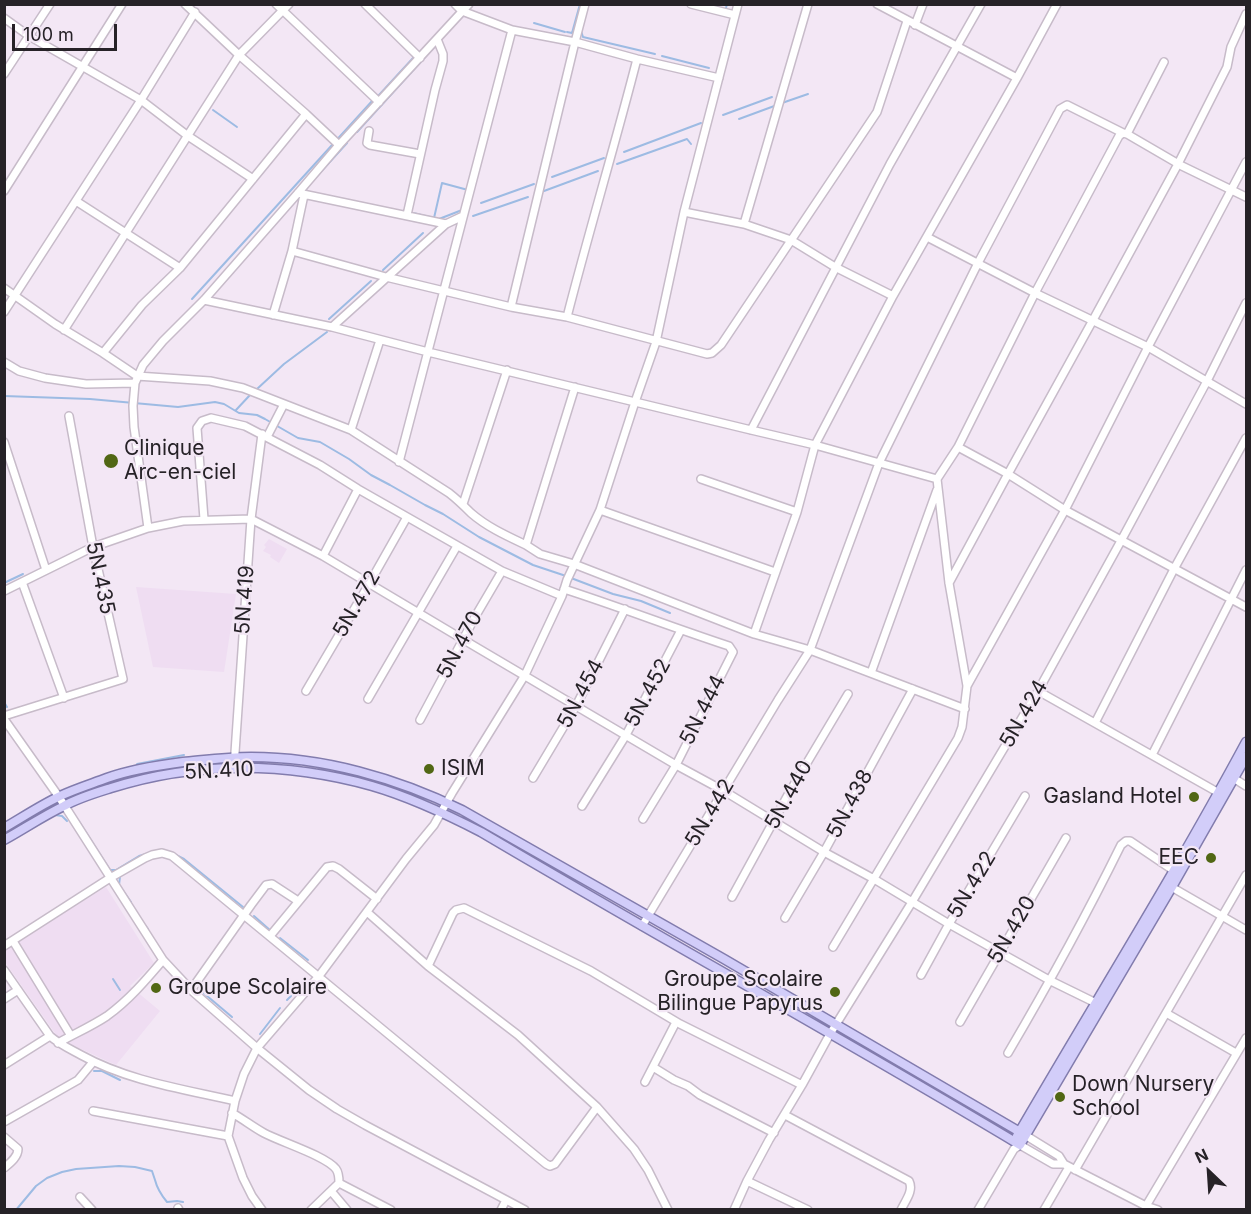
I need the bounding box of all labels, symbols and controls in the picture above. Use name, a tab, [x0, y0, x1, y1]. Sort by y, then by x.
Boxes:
scale bar	[15, 12, 120, 50]
text: 100 m	[23, 24, 74, 45]
place label: Clinique Arc-en-ciel	[124, 436, 236, 486]
marker: Clinique Arc-en-ciel	[102, 452, 120, 470]
street label: 5N.435	[80, 539, 120, 617]
street label: 5N.419	[230, 565, 260, 635]
street label: 5N.472	[328, 566, 386, 642]
street label: 5N.470	[432, 607, 488, 683]
street label: 5N.454	[552, 655, 610, 733]
street label: 5N.452	[620, 655, 676, 731]
street label: 5N.444	[675, 671, 731, 749]
street label: 5N.424	[995, 676, 1053, 752]
place label: ISIM	[441, 756, 485, 782]
street label: 5N.440	[760, 756, 818, 834]
street label: 5N.410	[184, 757, 254, 785]
marker: ISIM	[422, 762, 436, 776]
street label: 5N.438	[821, 765, 879, 843]
street label: 5N.442	[680, 775, 740, 851]
place label: Gasland Hotel	[1043, 784, 1182, 810]
marker: Gasland Hotel	[1187, 790, 1201, 804]
place label: EEC	[1158, 845, 1199, 871]
street label: 5N.422	[942, 847, 1002, 923]
marker: EEC	[1204, 851, 1218, 865]
street label: 5N.420	[983, 892, 1041, 968]
place label: Groupe Scolaire Bilingue Papyrus	[657, 967, 823, 1017]
place label: Groupe Scolaire	[168, 975, 327, 1001]
marker: Groupe Scolaire	[149, 981, 163, 995]
marker: Groupe Scolaire Bilingue Papyrus	[828, 985, 842, 999]
place label: Down Nursery School	[1072, 1072, 1214, 1122]
marker: Down Nursery School	[1053, 1090, 1067, 1104]
north arrow	[1179, 1142, 1239, 1202]
text: N	[1192, 1144, 1211, 1167]

